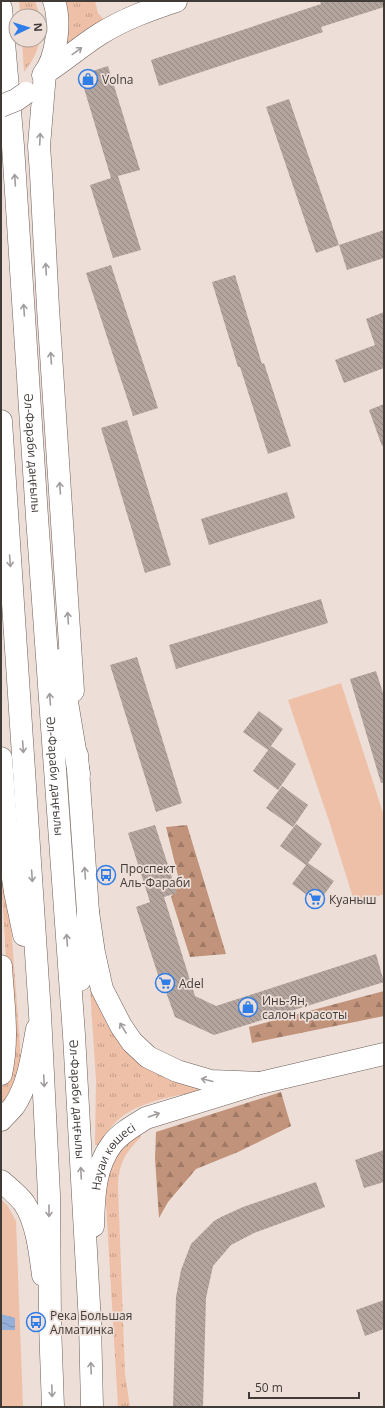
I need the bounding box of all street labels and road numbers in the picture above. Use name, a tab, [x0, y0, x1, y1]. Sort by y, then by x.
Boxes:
street label: Әл-Фараби даңғылы	[21, 393, 45, 513]
street label: Әл-Фараби даңғылы	[43, 716, 68, 836]
street label: Әл-Фараби даңғылы	[66, 1039, 89, 1159]
street label: Науаи көшесі	[87, 1118, 138, 1192]

